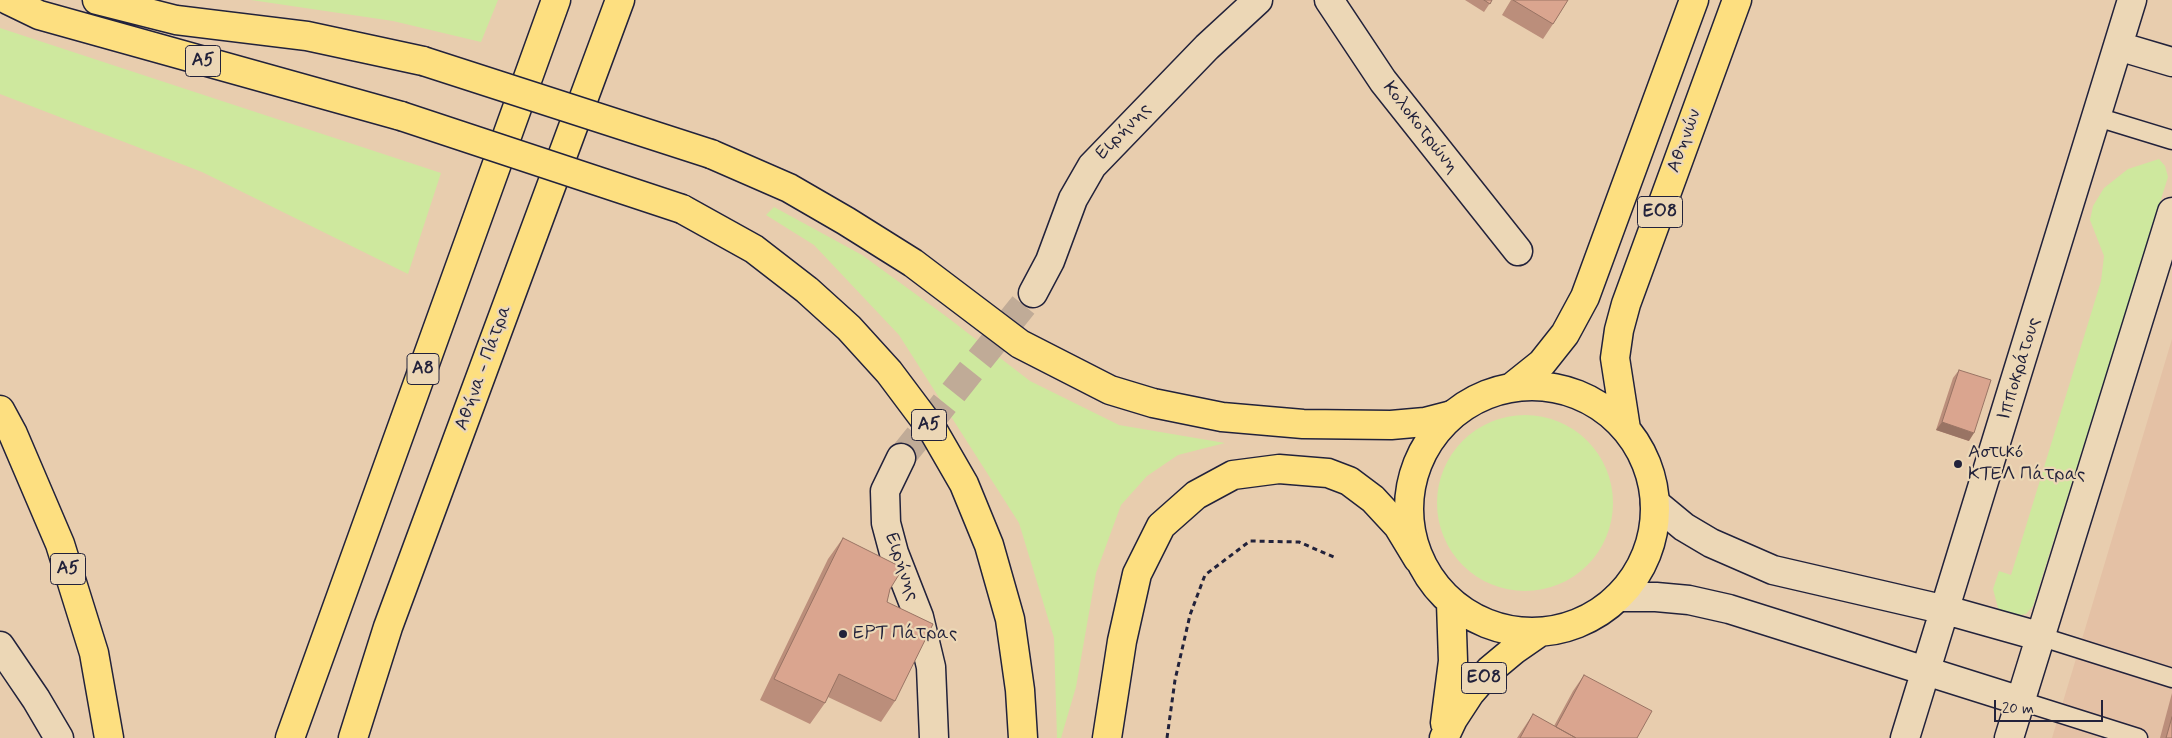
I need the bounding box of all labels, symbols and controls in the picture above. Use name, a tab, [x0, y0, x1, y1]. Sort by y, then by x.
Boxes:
road number: Α5	[186, 46, 220, 76]
street label: Κολοκοτρώνη	[1377, 77, 1463, 179]
street label: Ειρήνης	[1091, 99, 1157, 165]
street label: Αθηνών	[1663, 106, 1707, 176]
road number: ΕΟ8	[1638, 196, 1682, 228]
street label: Αθήνα - Πάτρα	[451, 302, 517, 434]
street label: Ιπποκράτους	[1994, 315, 2046, 423]
road number: Α8	[407, 354, 439, 384]
road number: Α5	[912, 410, 946, 440]
place label: Αστικό ΚΤΕΛ Πάτρας	[1968, 442, 2085, 486]
marker: Αστικό ΚΤΕΛ Πάτρας	[1952, 458, 1964, 470]
street label: Ειρήνης	[879, 530, 923, 604]
road number: Α5	[50, 554, 86, 584]
place label: ΕΡΤ Πάτρας	[853, 623, 957, 645]
marker: ΕΡΤ Πάτρας	[837, 628, 849, 640]
road number: ΕΟ8	[1462, 662, 1506, 694]
scale bar	[1997, 690, 2106, 722]
text: 20 m	[2002, 699, 2034, 719]

